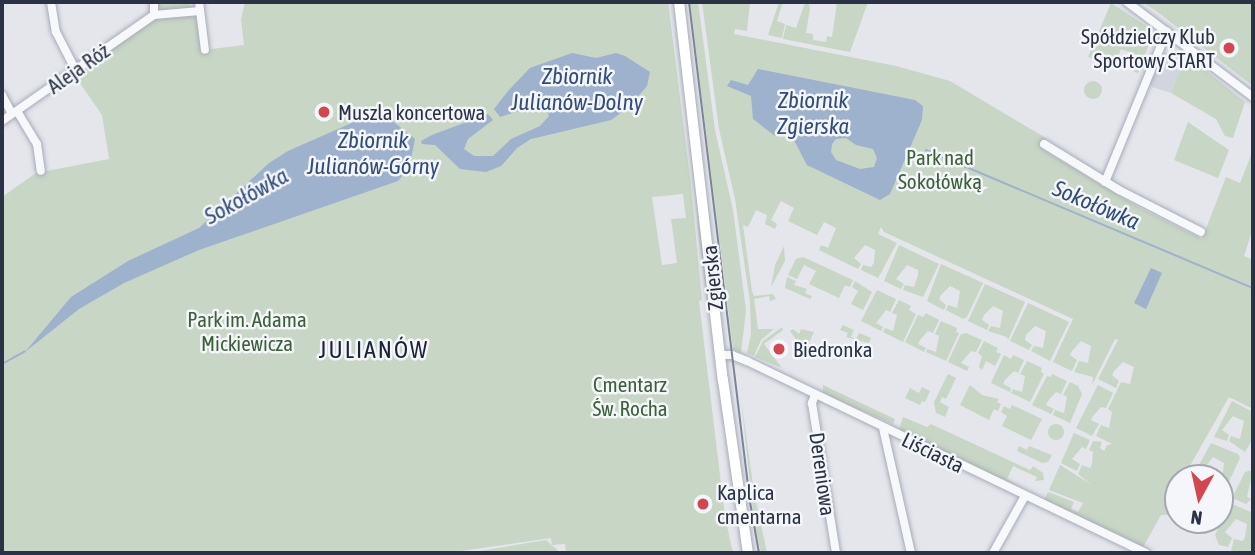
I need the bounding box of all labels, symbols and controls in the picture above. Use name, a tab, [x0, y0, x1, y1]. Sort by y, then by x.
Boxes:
place label: Spółdzielczy Klub Sportowy START	[1081, 23, 1215, 73]
street label: Aleja Róż	[42, 37, 114, 99]
marker: Spółdzielczy Klub Sportowy START	[1221, 40, 1237, 56]
water label: Zbiornik Julianów-Dolny	[511, 62, 643, 116]
water label: Zbiornik Zgierska	[777, 86, 849, 140]
place label: Muszla koncertowa	[338, 99, 485, 125]
marker: Muszla koncertowa	[316, 104, 332, 120]
water label: Zbiornik Julianów-Górny	[307, 126, 439, 180]
park label: Park nad Sokołówką	[898, 144, 982, 194]
water label: Sokołówka	[199, 162, 293, 230]
water label: Sokołówka	[1049, 174, 1143, 236]
street label: Zgierska	[696, 244, 728, 312]
park label: Park im. Adama Mickiewicza	[187, 306, 307, 356]
district label: JULIANÓW	[320, 336, 428, 364]
place label: Biedronka	[793, 336, 872, 362]
marker: Biedronka	[771, 341, 787, 357]
park label: Cmentarz Św. Rocha	[592, 371, 668, 421]
street label: Liściasta	[898, 426, 968, 478]
street label: Dereniowa	[805, 431, 841, 517]
north arrow	[1164, 464, 1234, 534]
place label: Kaplica cmentarna	[717, 479, 802, 529]
marker: Kaplica cmentarna	[695, 496, 711, 512]
text: N	[1189, 506, 1203, 529]

